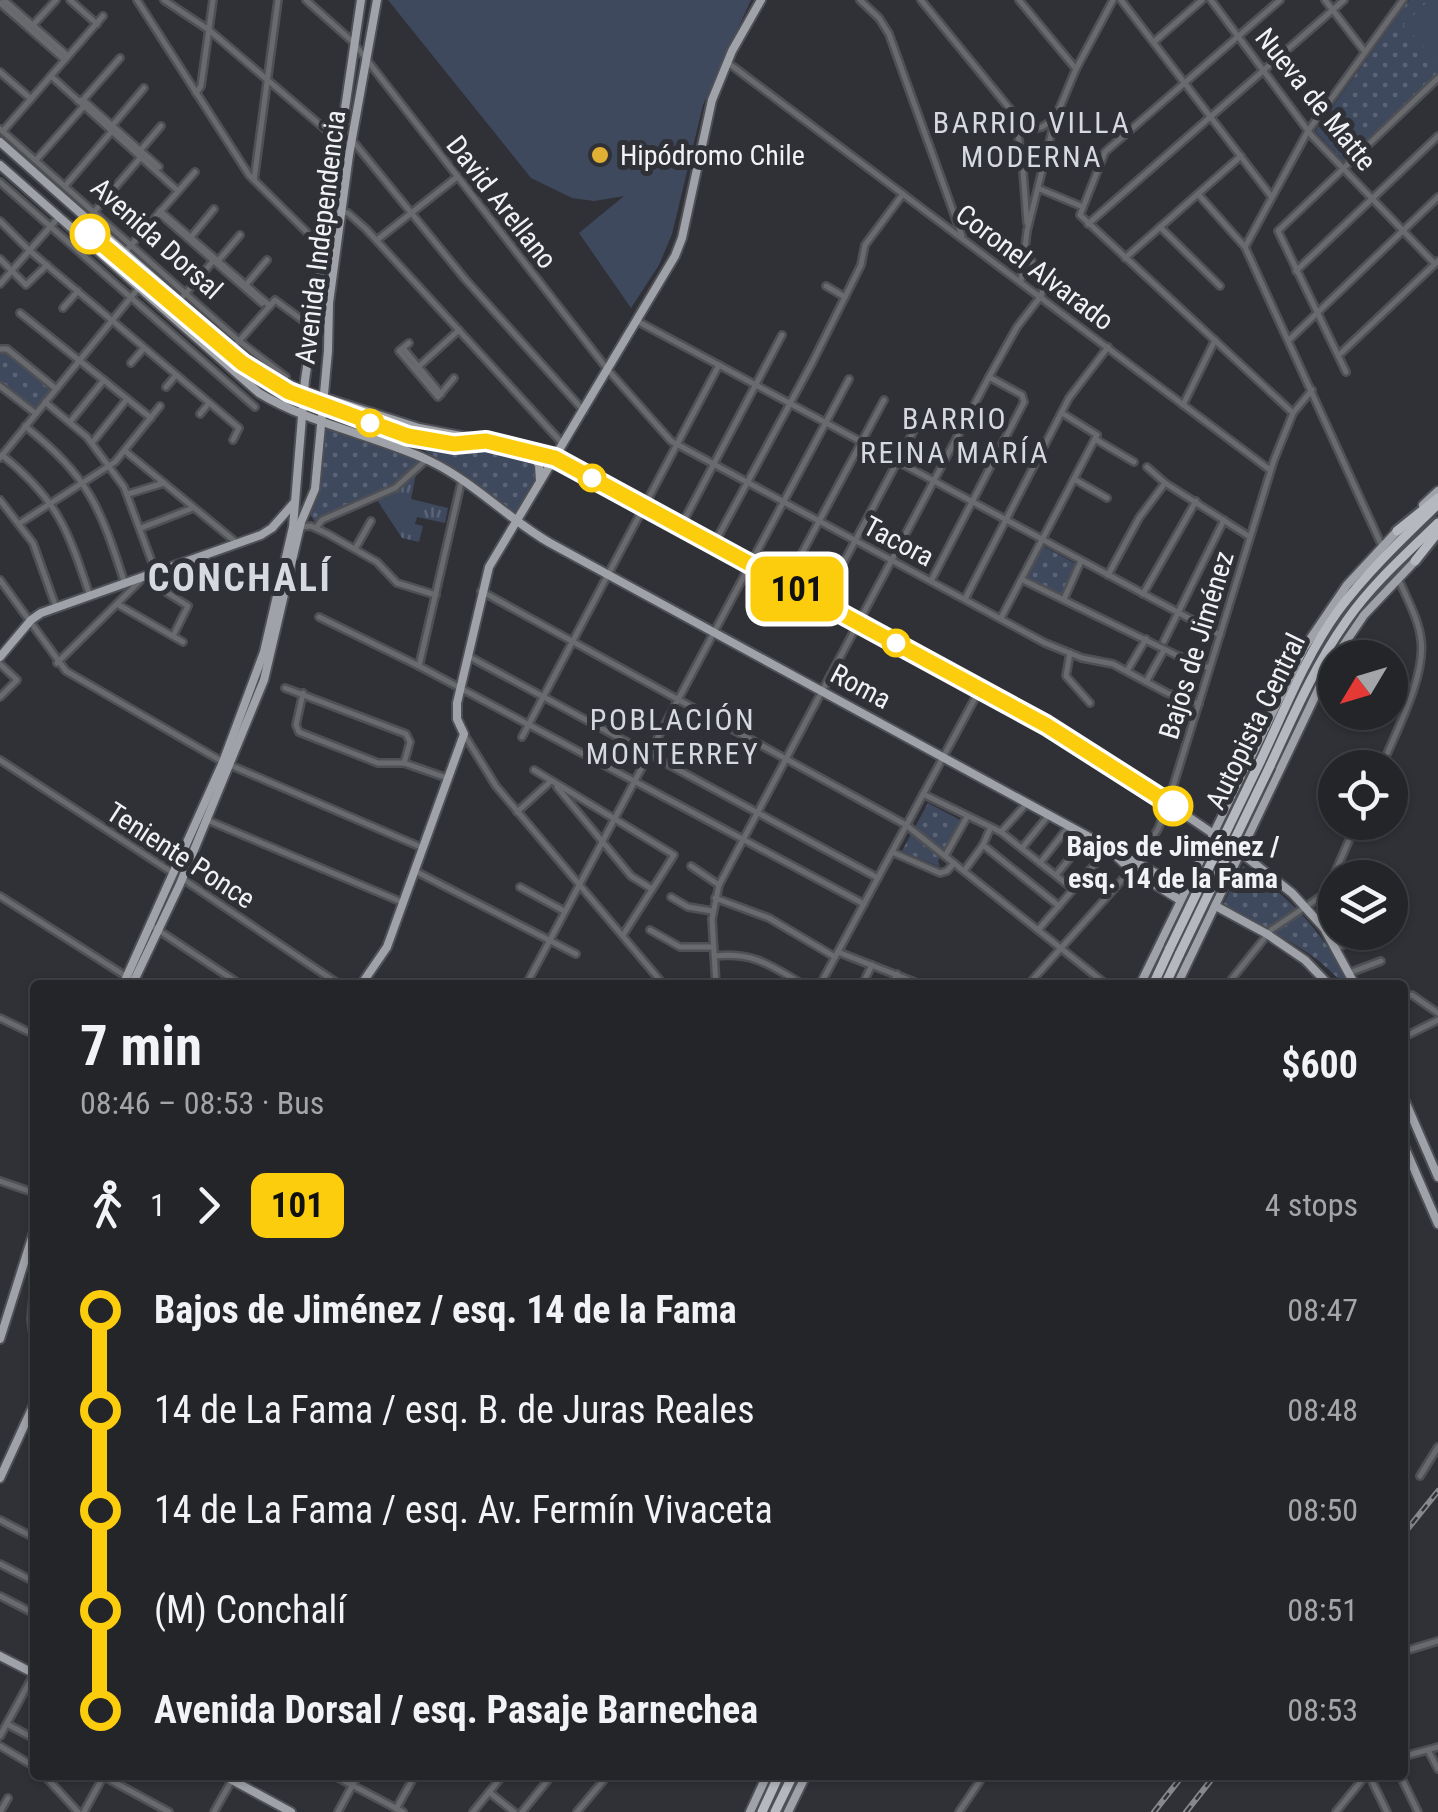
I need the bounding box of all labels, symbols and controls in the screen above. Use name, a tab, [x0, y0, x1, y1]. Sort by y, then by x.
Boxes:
street label: Nueva de Matte	[1248, 22, 1383, 177]
district label: BARRIO VILLA MODERNA	[933, 105, 1131, 174]
street label: Avenida Independencia	[289, 108, 352, 366]
street label: David Arellano	[440, 129, 564, 275]
place label: Hipódromo Chile	[620, 139, 805, 172]
marker: Hipódromo Chile	[589, 144, 611, 166]
street label: Avenida Dorsal	[84, 171, 229, 306]
street label: Coronel Alvarado	[949, 197, 1120, 337]
unlabelled marker	[71, 215, 109, 253]
district label: BARRIO REINA MARÍA	[860, 401, 1050, 470]
unlabelled marker	[357, 410, 383, 436]
unlabelled marker	[579, 465, 605, 491]
street label: Tacora	[858, 509, 940, 574]
street label: Bajos de Jiménez	[1152, 547, 1241, 743]
district label: CONCHALÍ	[148, 556, 332, 600]
line badge: 101	[740, 556, 854, 622]
text: 101	[770, 569, 824, 610]
street label: Autopista Central	[1199, 628, 1312, 814]
unlabelled marker	[883, 630, 909, 656]
north arrow	[1318, 640, 1408, 730]
map controls	[1318, 640, 1408, 950]
street label: Roma	[825, 657, 897, 716]
district label: POBLACIÓN MONTERREY	[586, 702, 760, 771]
button: locate	[1318, 750, 1408, 840]
marker: Bajos de Jiménez / esq. 14 de la Fama	[1154, 787, 1192, 825]
street label: Teniente Ponce	[101, 795, 261, 916]
place label: Bajos de Jiménez / esq. 14 de la Fama	[1066, 830, 1280, 895]
button: layers	[1318, 860, 1408, 950]
text: 7 min	[80, 1014, 202, 1078]
text: $600	[1281, 1043, 1358, 1087]
text: 08:46 – 08:53 · Bus	[80, 1084, 324, 1122]
icon: walk	[80, 1178, 135, 1233]
icon: forward	[181, 1178, 236, 1233]
text: 101	[271, 1185, 324, 1226]
text: 1	[150, 1186, 166, 1224]
text: 4 stops	[1265, 1186, 1358, 1224]
text: Bajos de Jiménez / esq. 14 de la Fama	[154, 1288, 737, 1332]
text: 08:47	[1287, 1291, 1358, 1329]
text: 14 de La Fama / esq. B. de Juras Reales	[154, 1388, 754, 1432]
text: 08:48	[1287, 1391, 1358, 1429]
text: 14 de La Fama / esq. Av. Fermín Vivaceta	[154, 1488, 773, 1532]
text: 08:50	[1287, 1491, 1358, 1529]
text: (M) Conchalí	[154, 1588, 346, 1632]
text: 08:51	[1287, 1591, 1358, 1629]
text: Avenida Dorsal / esq. Pasaje Barnechea	[154, 1688, 758, 1732]
text: 08:53	[1287, 1691, 1358, 1729]

